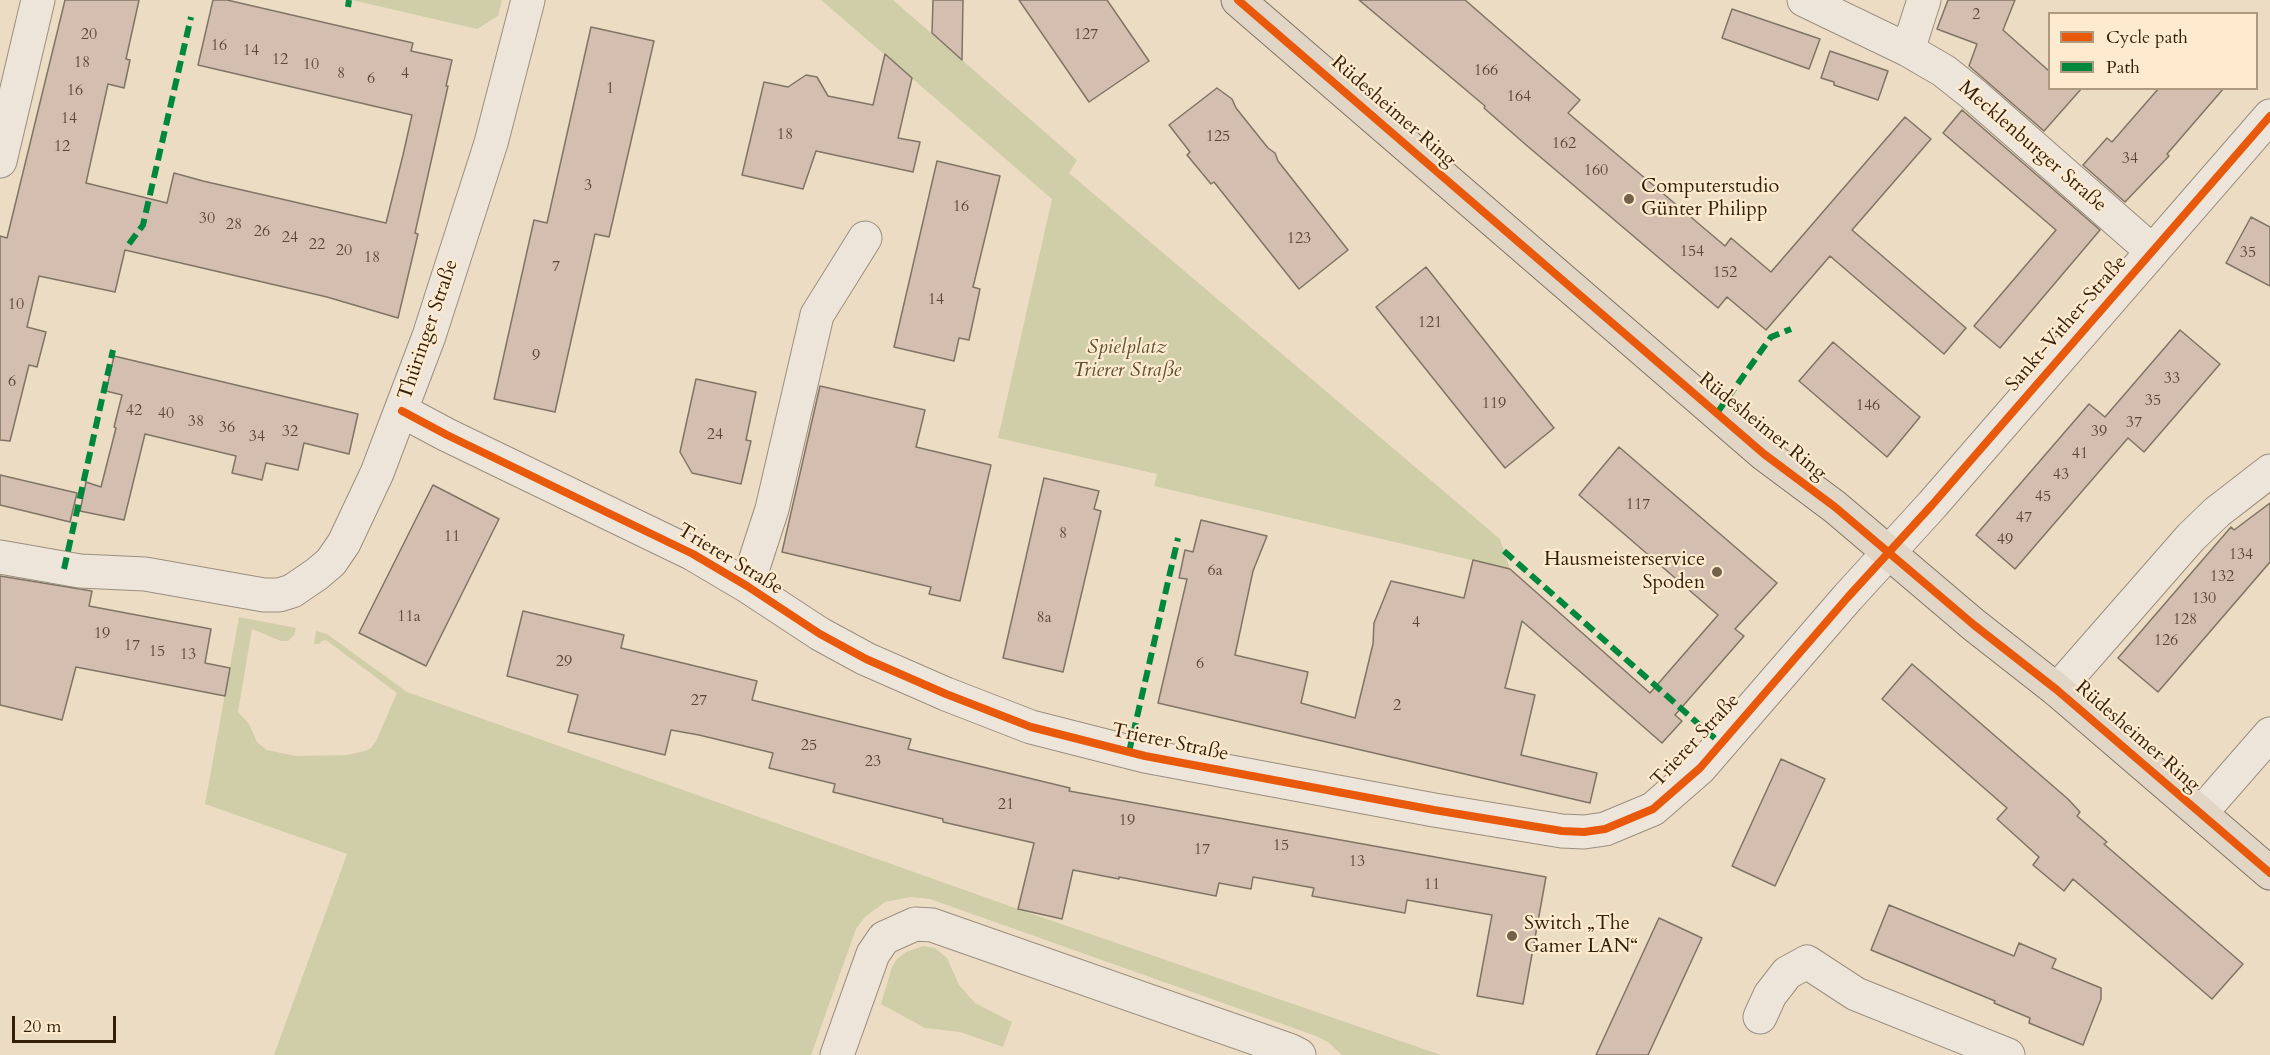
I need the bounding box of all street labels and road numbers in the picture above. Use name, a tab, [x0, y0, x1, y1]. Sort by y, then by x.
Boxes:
street label: Rüdesheimer Ring	[1326, 51, 1460, 173]
street label: Mecklenburger Straße	[1953, 76, 2111, 218]
street label: Sankt-Vither-Straße	[2001, 251, 2133, 397]
street label: Thüringer Straße	[394, 257, 464, 403]
street label: Rüdesheimer Ring	[1693, 368, 1831, 486]
street label: Trierer Straße	[673, 519, 787, 601]
street label: Rüdesheimer Ring	[2070, 676, 2204, 798]
street label: Trierer Straße	[1647, 689, 1745, 793]
street label: Trierer Straße	[1109, 719, 1231, 767]

